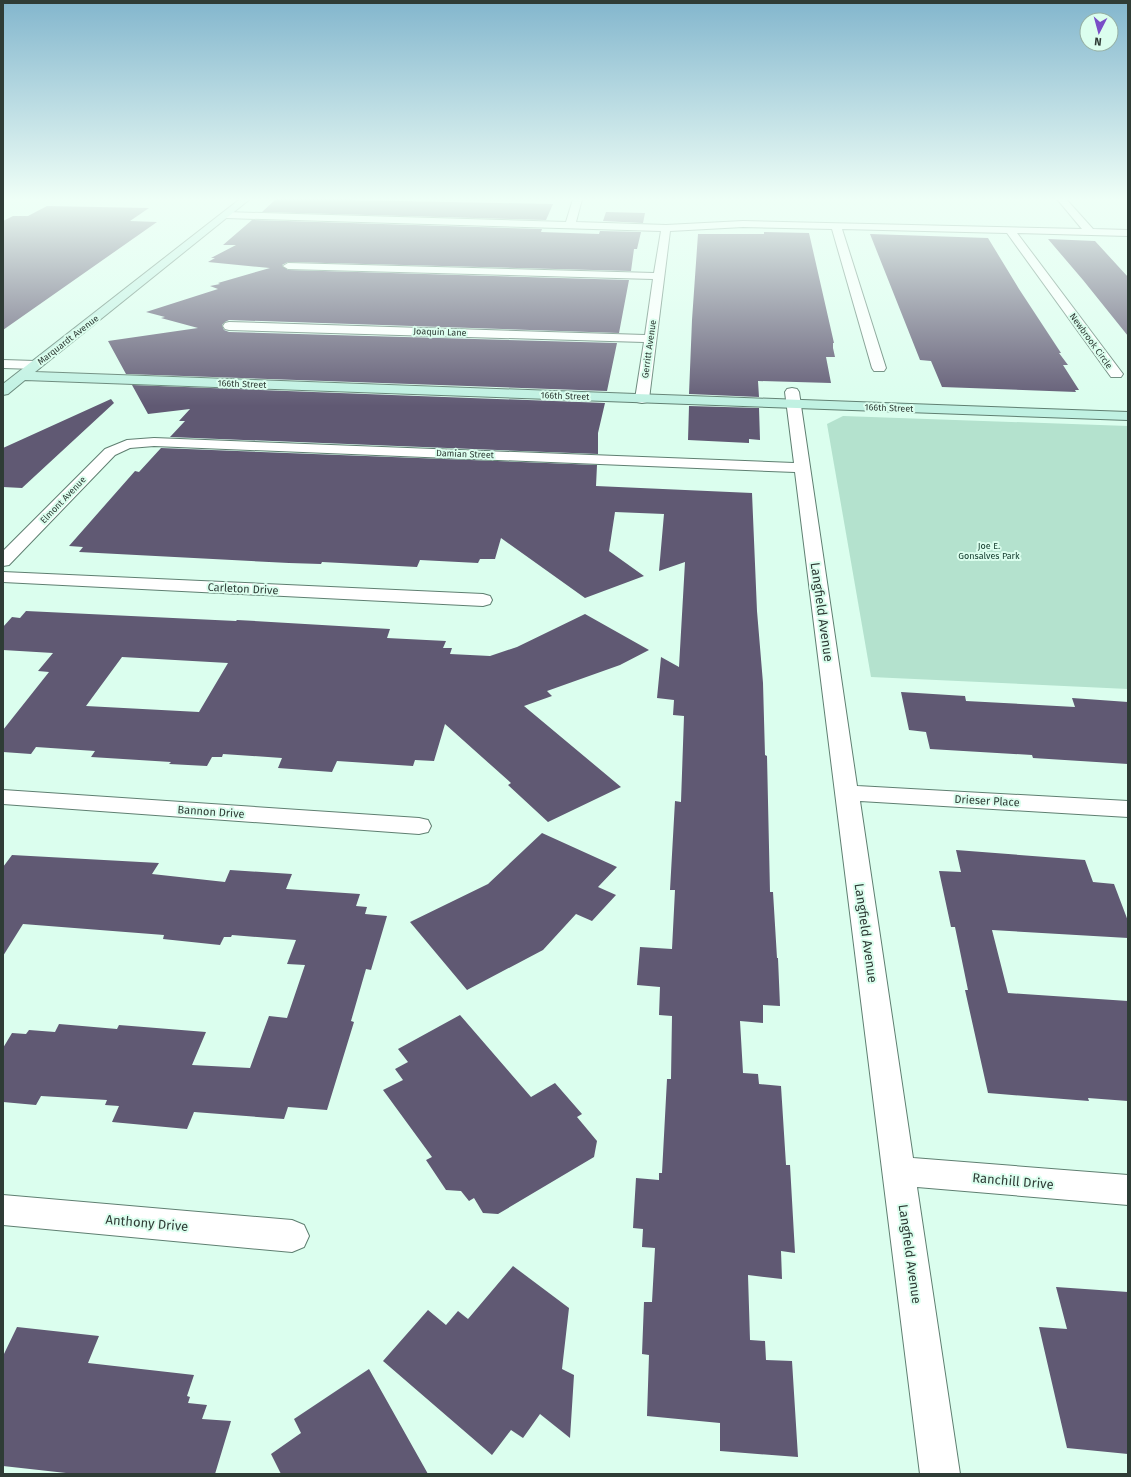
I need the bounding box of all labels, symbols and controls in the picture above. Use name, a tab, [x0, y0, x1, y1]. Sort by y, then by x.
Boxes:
north arrow	[1079, 12, 1119, 52]
text: N	[1094, 35, 1102, 48]
street label: Newbrook Circle	[1068, 311, 1115, 371]
street label: Marquardt Avenue	[35, 313, 101, 367]
street label: Gerritt Avenue	[640, 319, 658, 379]
street label: Joaquin Lane	[413, 326, 467, 338]
street label: 166th Street	[217, 378, 267, 390]
street label: 166th Street	[540, 390, 590, 402]
street label: 166th Street	[864, 402, 914, 414]
street label: Damian Street	[436, 448, 495, 460]
street label: Elmont Avenue	[38, 474, 88, 525]
park label: Joe E. Gonsalves Park	[958, 541, 1020, 561]
street label: Langfield Avenue	[808, 561, 836, 663]
street label: Carleton Drive	[207, 581, 279, 597]
street label: Drieser Place	[954, 793, 1020, 809]
street label: Bannon Drive	[177, 803, 245, 821]
street label: Langfield Avenue	[852, 882, 880, 984]
street label: Ranchill Drive	[972, 1170, 1054, 1192]
street label: Langfield Avenue	[896, 1203, 924, 1305]
street label: Anthony Drive	[105, 1212, 189, 1234]

